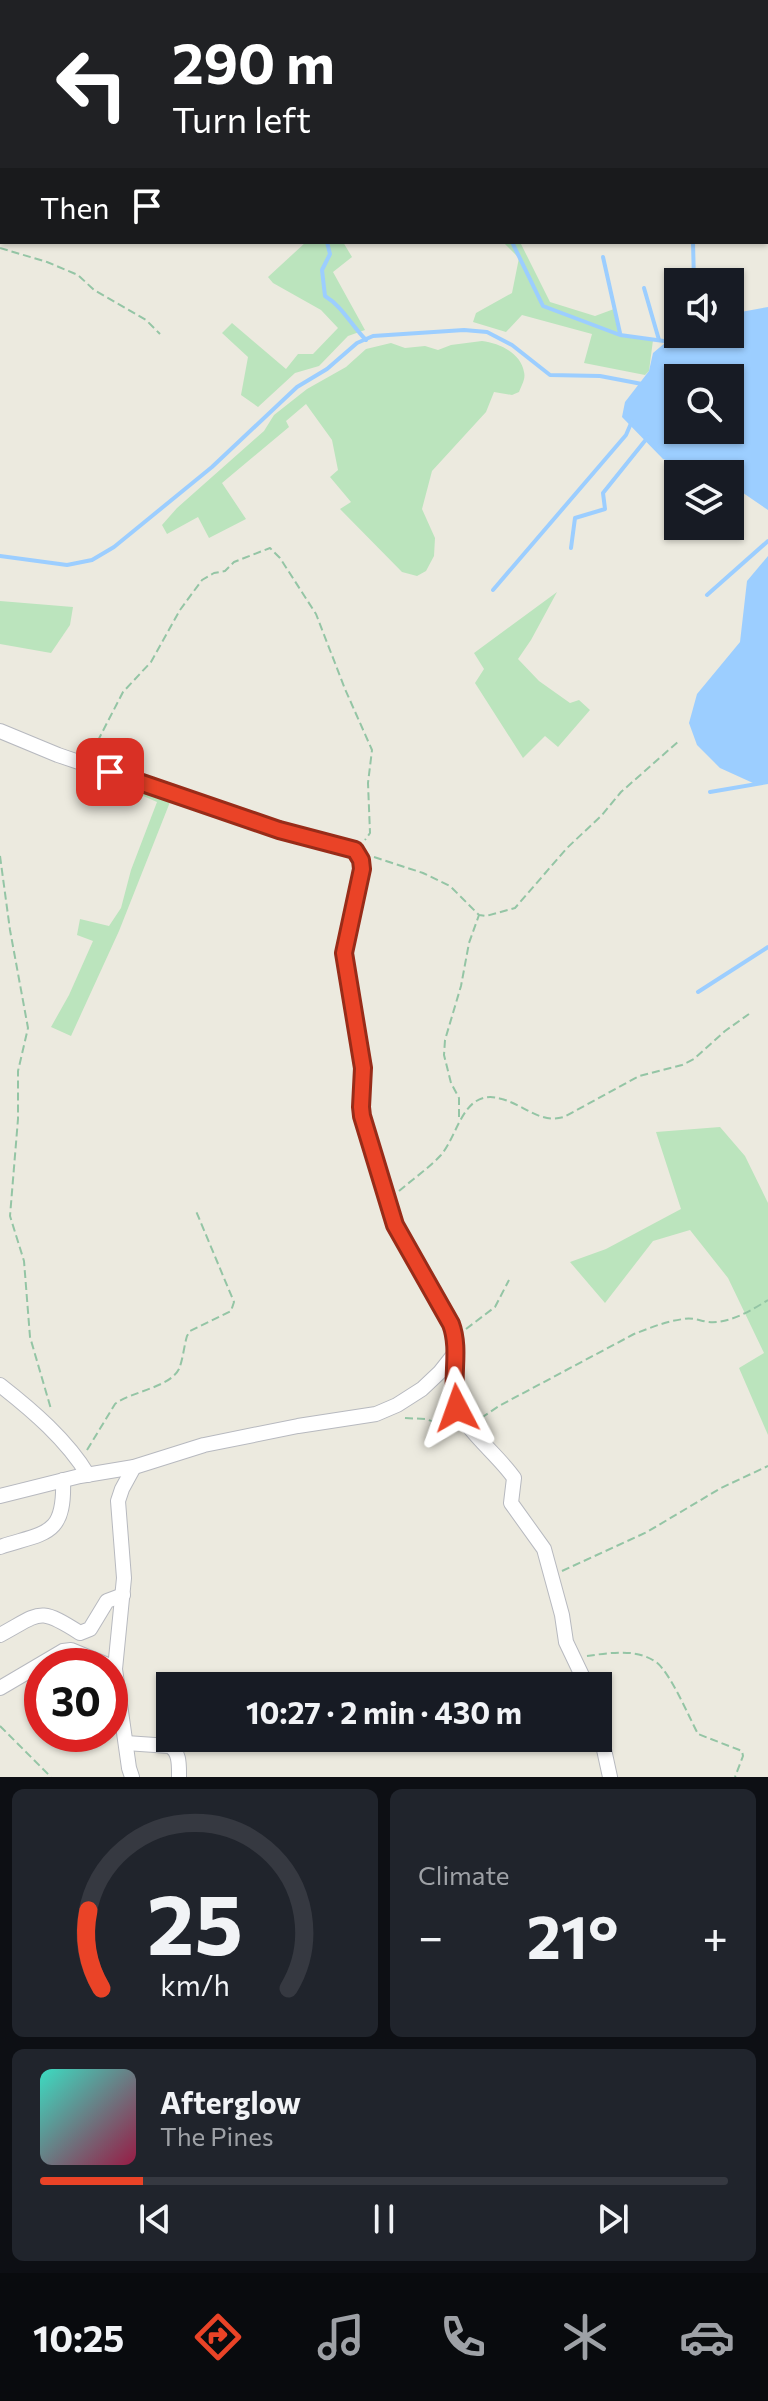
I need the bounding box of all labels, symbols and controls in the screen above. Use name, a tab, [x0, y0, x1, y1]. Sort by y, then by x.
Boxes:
text: 290 m	[172, 27, 335, 96]
icon: left	[40, 32, 144, 136]
text: Turn left	[172, 96, 311, 140]
icon: arrive	[125, 184, 169, 228]
text: Then	[40, 188, 109, 225]
map controls	[664, 268, 744, 540]
button: sound	[664, 268, 744, 348]
button: search	[664, 364, 744, 444]
button: layers	[664, 460, 744, 540]
pin	[76, 738, 144, 806]
icon: arrive	[88, 750, 132, 794]
position arrow	[415, 1366, 499, 1450]
speed limit sign: 30	[24, 1648, 128, 1752]
text: 10:27 · 2 min · 430 m	[246, 1693, 522, 1730]
text: Climate	[418, 1859, 510, 1890]
text: 25	[147, 1870, 243, 1972]
text: 21°	[527, 1898, 619, 1971]
text: −	[418, 1908, 443, 1962]
text: +	[702, 1908, 728, 1962]
text: km/h	[160, 1967, 230, 2002]
text: Afterglow	[160, 2083, 301, 2120]
text: The Pines	[160, 2120, 274, 2151]
icon: previous	[133, 2197, 177, 2241]
icon: pause	[362, 2197, 406, 2241]
icon: next	[591, 2197, 635, 2241]
icon: directions	[190, 2309, 246, 2365]
icon: music	[313, 2309, 369, 2365]
icon: phone	[435, 2309, 491, 2365]
icon: climate	[557, 2309, 613, 2365]
icon: car	[679, 2309, 735, 2365]
text: 10:25	[33, 2315, 124, 2359]

